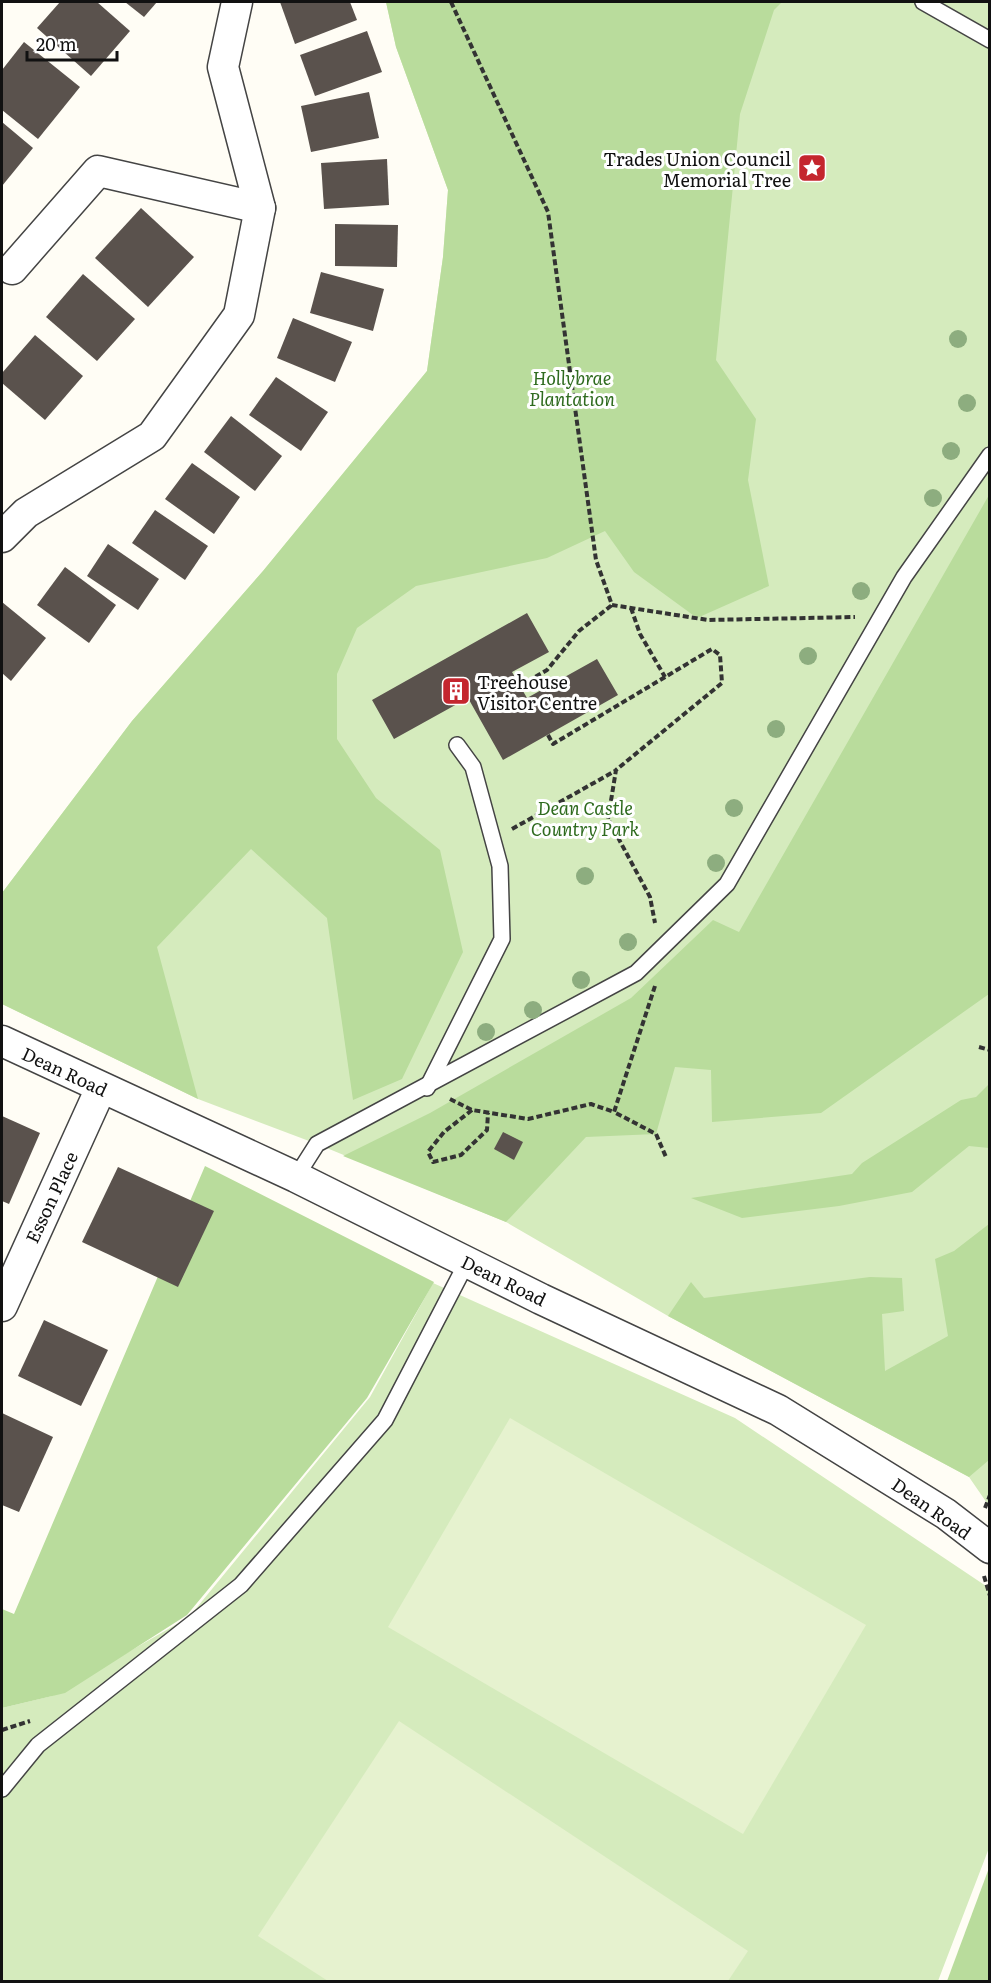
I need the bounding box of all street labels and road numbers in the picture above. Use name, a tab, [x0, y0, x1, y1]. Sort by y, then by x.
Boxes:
street label: Dean Road	[18, 1039, 112, 1103]
street label: Esson Place	[18, 1147, 84, 1247]
street label: Dean Road	[457, 1248, 551, 1312]
street label: Dean Road	[887, 1471, 977, 1545]

